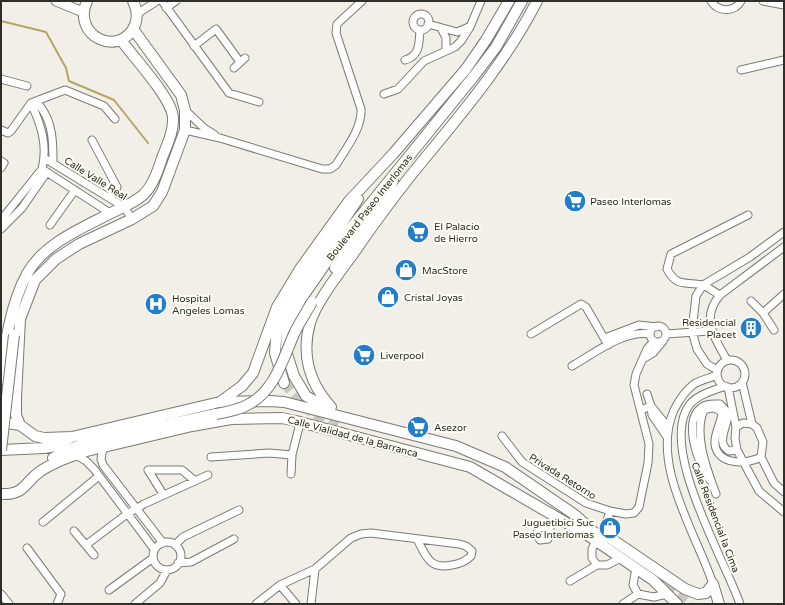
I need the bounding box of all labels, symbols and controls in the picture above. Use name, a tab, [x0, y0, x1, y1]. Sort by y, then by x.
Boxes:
street label: Boulevard Paseo Interlomas	[324, 152, 415, 263]
street label: Calle Valle Real	[62, 155, 129, 203]
supermarket icon: Paseo Interlomas	[562, 188, 588, 214]
place label: Paseo Interlomas	[590, 196, 672, 208]
supermarket icon: El Palacio de Hierro	[405, 219, 431, 245]
place label: El Palacio de Hierro	[434, 221, 480, 245]
shop icon: MacStore	[393, 257, 419, 283]
place label: MacStore	[422, 265, 468, 277]
shop icon: Cristal Joyas	[375, 284, 401, 310]
hospital icon: Hospital Angeles Lomas	[143, 291, 169, 317]
place label: Cristal Joyas	[404, 292, 463, 304]
place label: Hospital Angeles Lomas	[172, 293, 245, 317]
building icon: Residencial Placet	[738, 315, 764, 341]
place label: Residencial Placet	[682, 317, 736, 341]
supermarket icon: Liverpool	[351, 342, 377, 368]
place label: Liverpool	[380, 350, 424, 362]
street label: Calle Vialidad de la Barranca	[286, 414, 419, 460]
supermarket icon: Asezor	[405, 414, 431, 440]
place label: Asezor	[434, 422, 467, 434]
street label: Privada Retorno	[527, 451, 598, 502]
street label: Calle Residencial la Cima	[688, 460, 742, 574]
shop icon: Juguetibici Suc Paseo Interlomas	[597, 515, 623, 541]
place label: Juguetibici Suc Paseo Interlomas	[513, 517, 594, 541]

